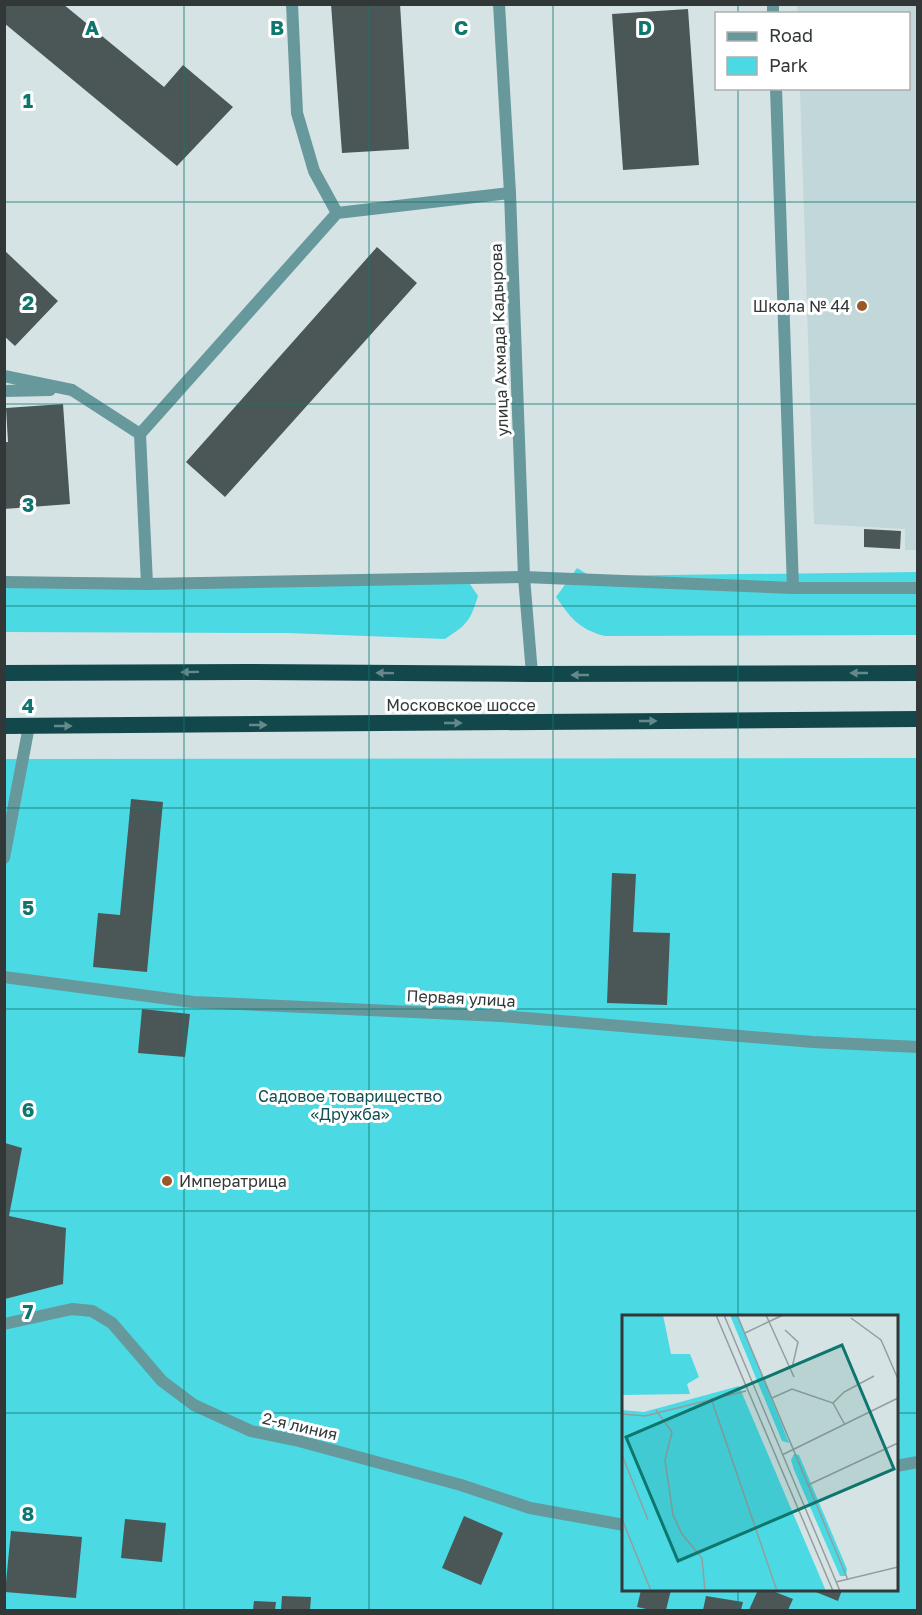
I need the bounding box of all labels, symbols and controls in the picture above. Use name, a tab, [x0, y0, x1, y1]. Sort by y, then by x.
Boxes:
legend	[715, 12, 910, 90]
text: A	[85, 15, 99, 39]
text: B	[270, 15, 284, 39]
text: C	[454, 15, 468, 39]
text: D	[638, 15, 652, 39]
text: Road	[769, 24, 813, 46]
text: Park	[769, 54, 808, 76]
text: 1	[23, 88, 33, 112]
street label: улица Ахмада Кадырова	[486, 243, 512, 437]
text: 2	[22, 290, 34, 314]
place label: Школа № 44	[753, 296, 850, 316]
marker: Школа № 44	[855, 299, 869, 313]
text: 3	[22, 492, 34, 516]
one-way arrow	[181, 667, 200, 677]
one-way arrow	[376, 668, 395, 678]
one-way arrow	[850, 668, 869, 678]
one-way arrow	[571, 670, 590, 679]
text: 4	[22, 693, 34, 717]
street label: Московское шоссе	[386, 695, 536, 715]
one-way arrow	[638, 716, 657, 726]
one-way arrow	[443, 718, 462, 728]
one-way arrow	[248, 720, 267, 729]
one-way arrow	[53, 721, 72, 731]
text: 5	[22, 895, 34, 919]
street label: Первая улица	[406, 985, 516, 1011]
park label: Садовое товарищество «Дружба»	[258, 1086, 442, 1124]
text: 6	[22, 1097, 34, 1121]
place label: Императрица	[179, 1171, 287, 1191]
marker: Императрица	[160, 1174, 174, 1188]
text: 7	[23, 1299, 34, 1323]
inset map	[622, 1315, 898, 1591]
street label: 2-я линия	[261, 1408, 339, 1444]
text: 8	[22, 1501, 34, 1525]

